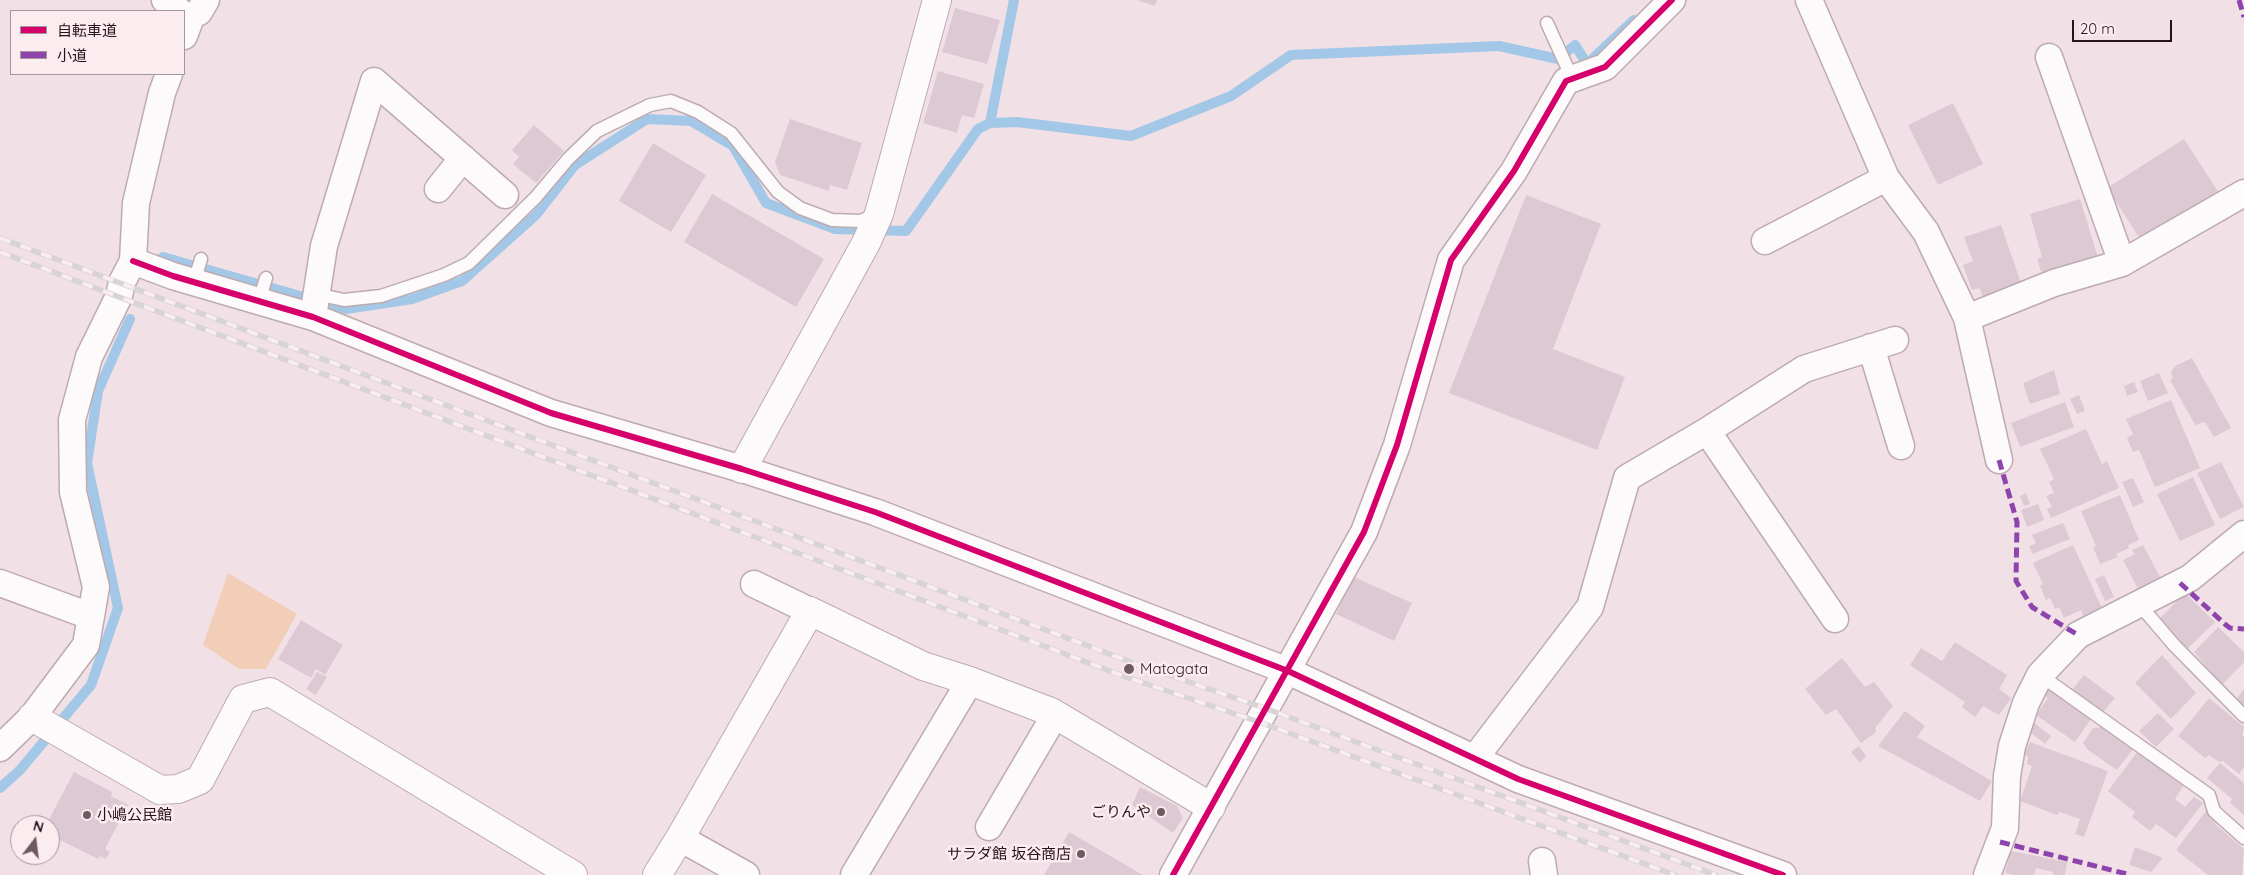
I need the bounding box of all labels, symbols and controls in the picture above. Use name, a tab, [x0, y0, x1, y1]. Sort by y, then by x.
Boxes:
legend	[10, 10, 185, 75]
scale bar	[2074, 10, 2174, 42]
text: 20 m	[2080, 19, 2115, 38]
text: 自転車道	[57, 21, 117, 40]
text: 小道	[57, 46, 87, 65]
place label: Matogata	[1140, 660, 1208, 678]
marker: Matogata	[1122, 662, 1136, 676]
place label: ごりんや	[1091, 803, 1151, 821]
place label: 小嶋公民館	[97, 806, 172, 824]
marker: ごりんや	[1155, 806, 1167, 818]
marker: 小嶋公民館	[81, 809, 93, 821]
north arrow	[10, 815, 60, 865]
text: N	[31, 816, 46, 837]
place label: サラダ館 坂谷商店	[947, 845, 1071, 863]
marker: サラダ館 坂谷商店	[1075, 848, 1087, 860]

